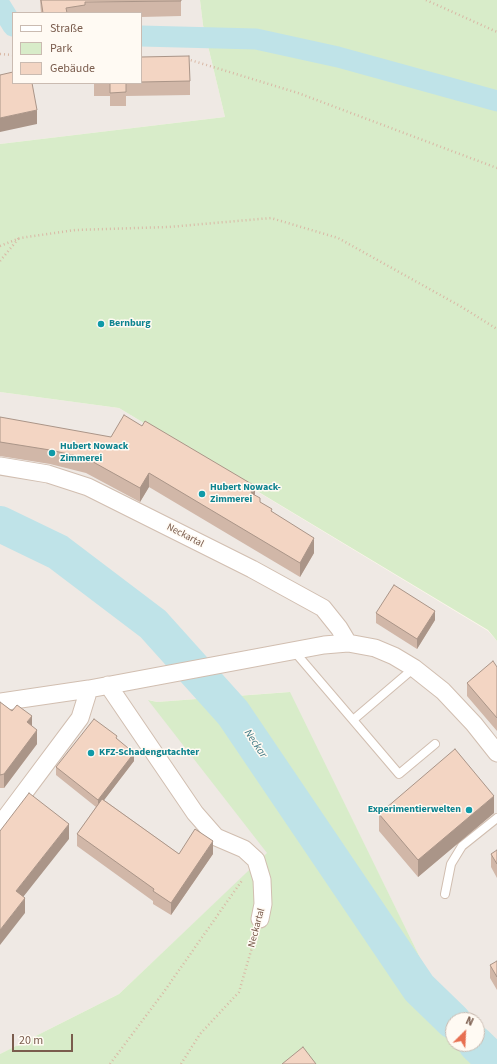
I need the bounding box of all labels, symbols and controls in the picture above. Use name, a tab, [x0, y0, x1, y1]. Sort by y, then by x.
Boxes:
legend	[12, 12, 142, 84]
text: Straße	[50, 20, 83, 37]
text: Park	[50, 40, 72, 57]
text: Gebäude	[50, 60, 95, 77]
place label: Bernburg	[109, 318, 151, 330]
marker: Bernburg	[96, 319, 106, 329]
place label: Hubert Nowack Zimmerei	[60, 441, 128, 464]
marker: Hubert Nowack Zimmerei	[47, 448, 57, 458]
place label: Hubert Nowack- Zimmerei	[210, 482, 281, 506]
marker: Hubert Nowack- Zimmerei	[197, 489, 207, 499]
street label: Neckartal	[164, 522, 206, 550]
water label: Neckar	[241, 727, 269, 761]
place label: KFZ-Schadengutachter	[99, 747, 199, 759]
marker: KFZ-Schadengutachter	[86, 748, 96, 758]
place label: Experimentierwelten	[368, 804, 461, 816]
marker: Experimentierwelten	[464, 805, 474, 815]
street label: Neckartal	[246, 907, 268, 949]
north arrow	[445, 1012, 485, 1052]
text: N	[463, 1013, 476, 1030]
scale bar	[14, 1026, 75, 1052]
text: 20 m	[19, 1032, 43, 1049]

